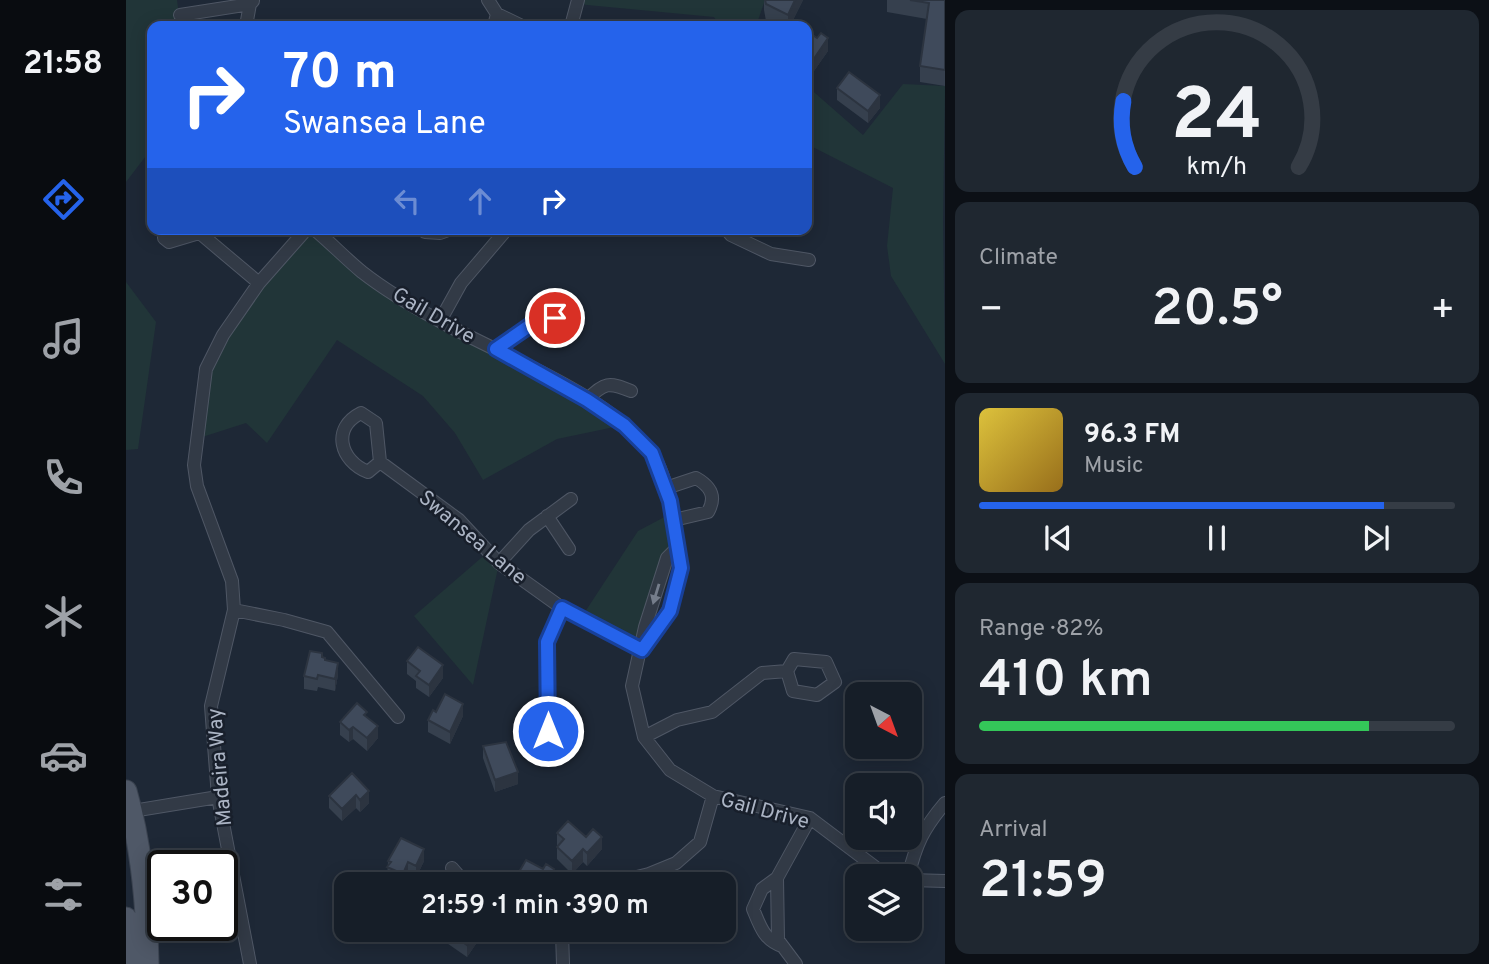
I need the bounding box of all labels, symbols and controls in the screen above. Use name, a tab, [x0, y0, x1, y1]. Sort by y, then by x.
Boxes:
text: 70 m	[283, 44, 397, 106]
text: 21:58	[23, 45, 103, 85]
icon: right	[168, 49, 259, 140]
text: 24	[1171, 73, 1263, 165]
text: Swansea Lane	[283, 105, 486, 145]
text: km/h	[1187, 152, 1247, 184]
icon: directions	[39, 175, 88, 224]
icon: left	[388, 182, 426, 220]
icon: ahead	[461, 182, 499, 220]
icon: right	[534, 182, 572, 220]
text: Climate	[979, 244, 1058, 273]
text: 20.5°	[1151, 278, 1283, 344]
street label: Gail Drive	[387, 282, 479, 351]
text: −	[979, 287, 1004, 336]
text: +	[1430, 287, 1455, 336]
pin	[525, 288, 585, 348]
icon: arrive	[536, 299, 574, 337]
icon: music	[39, 314, 88, 363]
text: 96.3 FM	[1084, 419, 1180, 452]
text: Music	[1084, 452, 1144, 481]
icon: phone	[39, 453, 88, 502]
street label: Swansea Lane	[412, 485, 532, 591]
icon: previous	[1039, 519, 1077, 557]
icon: pause	[1198, 519, 1236, 557]
icon: next	[1357, 519, 1395, 557]
one-way arrow	[650, 584, 660, 605]
icon: climate	[39, 592, 88, 641]
text: Range · 82%	[979, 615, 1103, 644]
text: 410 km	[979, 649, 1153, 715]
north arrow	[845, 682, 922, 760]
map controls	[845, 682, 922, 941]
position arrow	[511, 694, 585, 768]
street label: Madeira Way	[202, 707, 239, 827]
icon: car	[39, 731, 88, 780]
button: sound	[845, 773, 922, 850]
street label: Gail Drive	[717, 787, 812, 836]
text: Arrival	[979, 816, 1048, 845]
speed limit sign: 30	[147, 850, 238, 941]
text: 21:59	[979, 850, 1107, 916]
button: layers	[845, 864, 922, 941]
icon: filters	[39, 870, 88, 919]
text: 21:59 · 1 min · 390 m	[421, 890, 649, 923]

